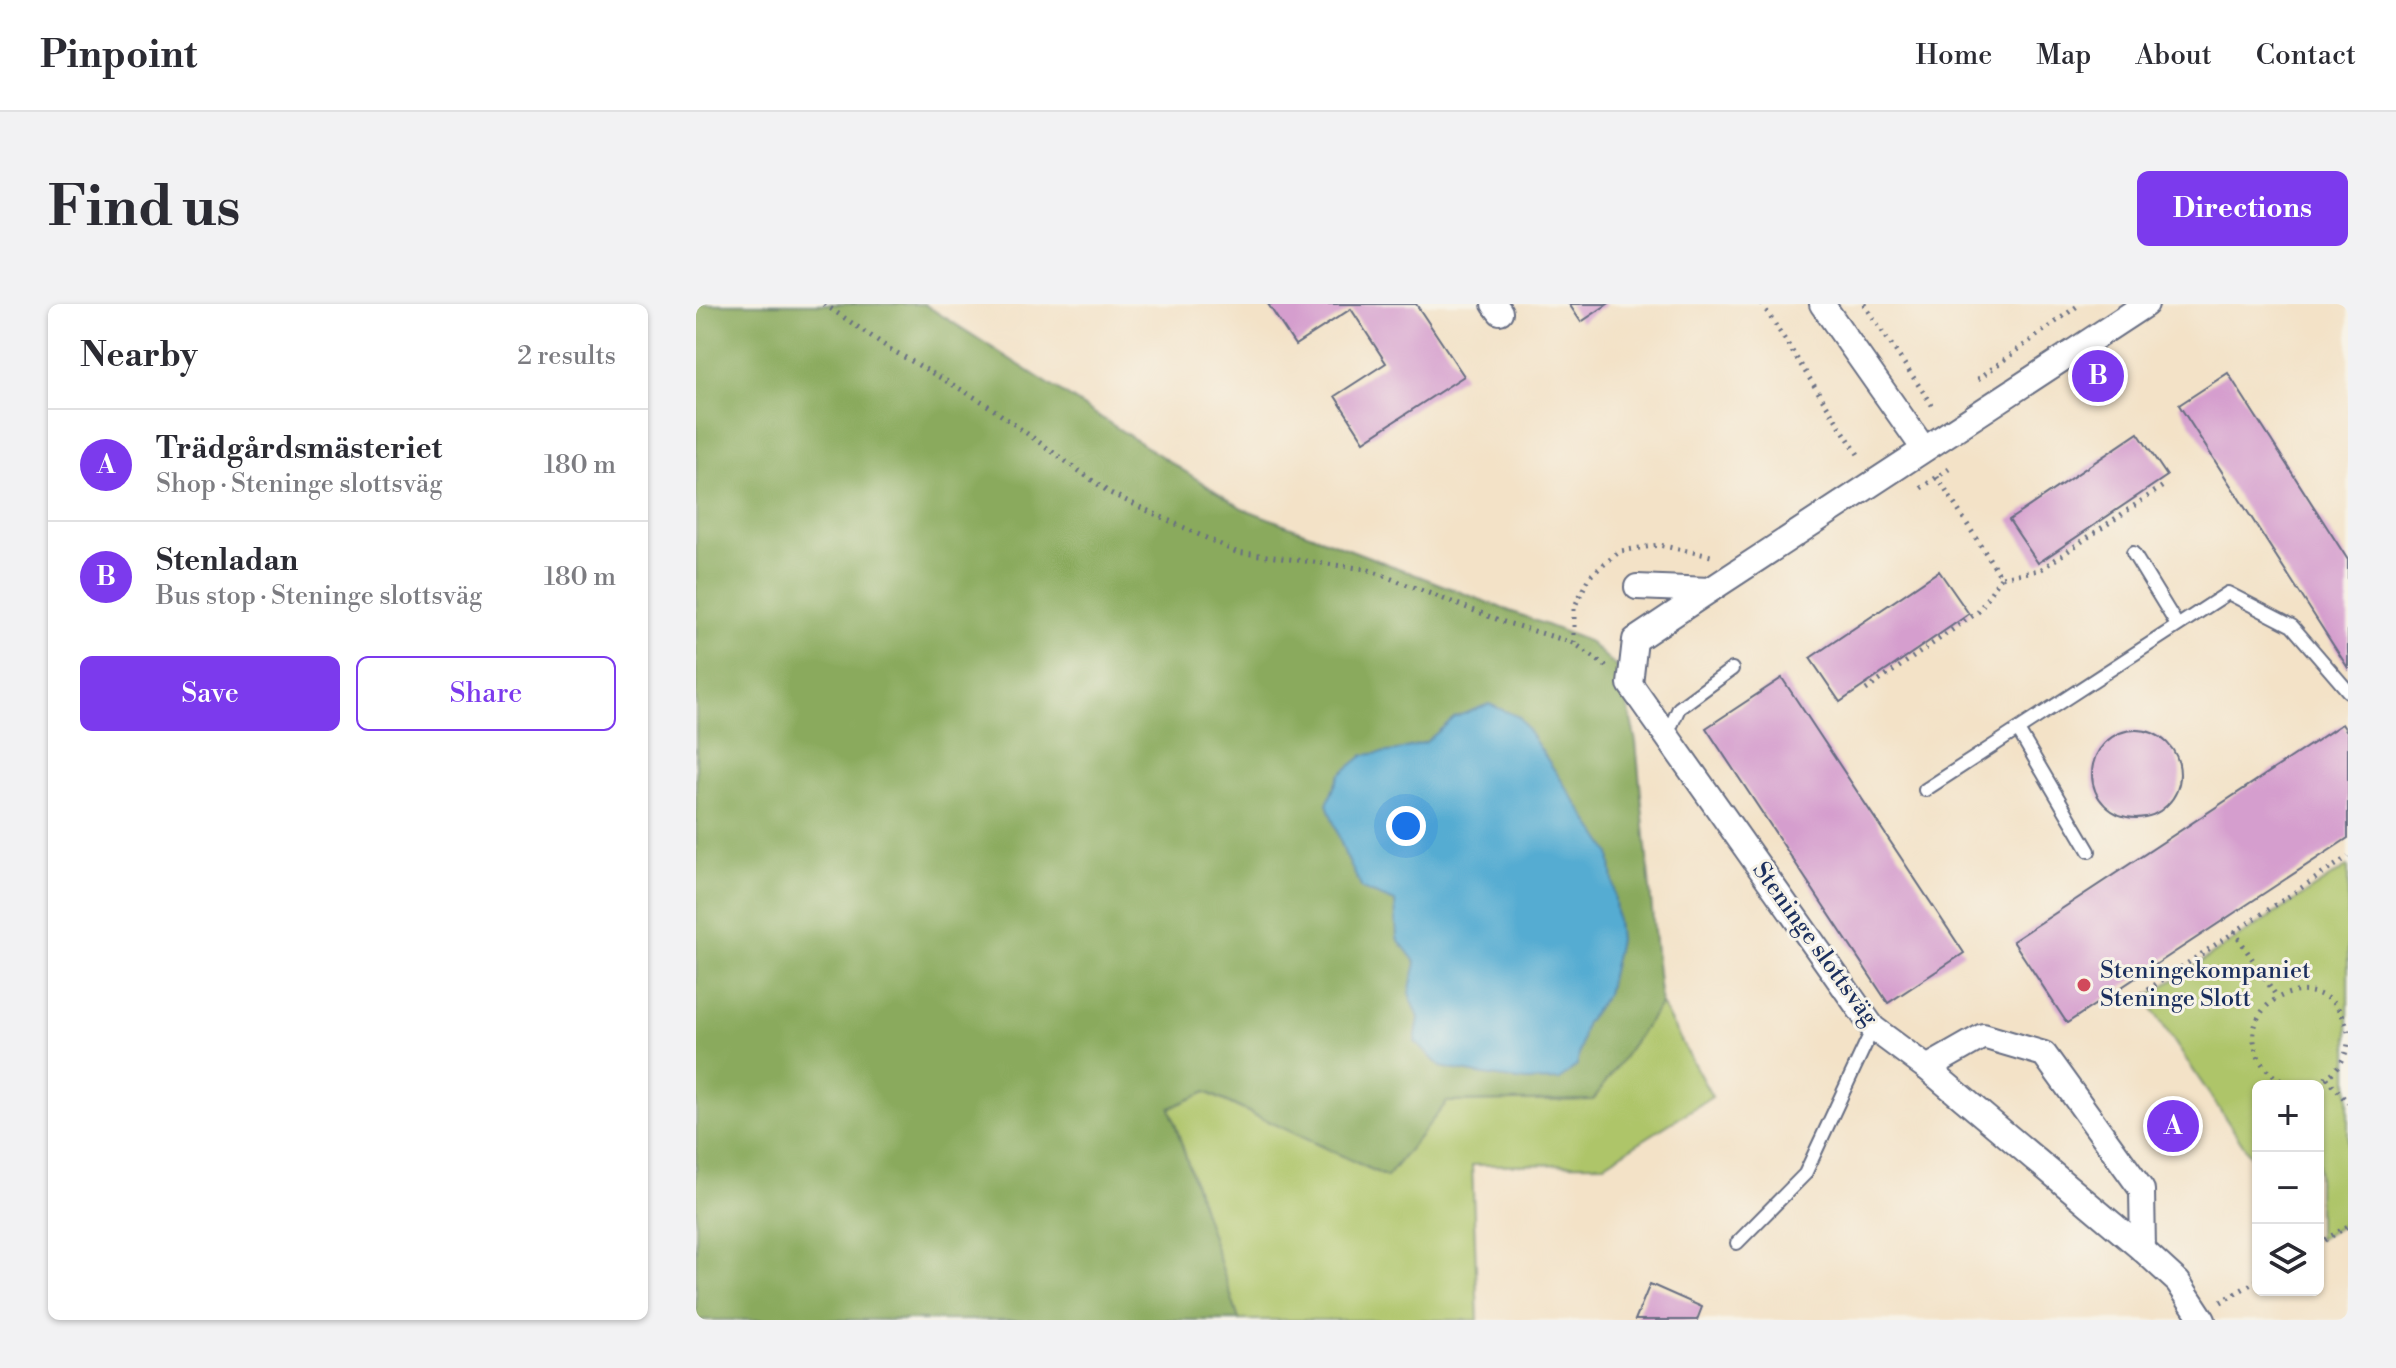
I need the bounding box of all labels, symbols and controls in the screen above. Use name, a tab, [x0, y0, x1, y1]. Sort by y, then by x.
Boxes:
text: Pinpoint	[40, 32, 197, 79]
text: Home	[1916, 38, 1992, 73]
text: Map	[2036, 38, 2091, 73]
text: About	[2135, 38, 2212, 73]
text: Contact	[2256, 38, 2356, 73]
button: Directions	[2137, 171, 2348, 246]
text: Find us	[48, 173, 241, 243]
text: Nearby	[80, 335, 198, 377]
text: 2 results	[517, 340, 616, 372]
pin: B	[2072, 346, 2124, 406]
text: Trädgårdsmästeriet	[156, 430, 442, 468]
text: A	[97, 449, 115, 481]
text: 180 m	[544, 449, 616, 481]
text: Shop · Steninge slottsväg	[156, 468, 443, 500]
text: Stenladan	[156, 542, 298, 580]
text: B	[96, 561, 116, 593]
text: 180 m	[544, 561, 616, 593]
text: Bus stop · Steninge slottsväg	[156, 580, 483, 612]
button: Save	[80, 656, 340, 731]
button: Share	[356, 656, 616, 731]
your location	[1386, 806, 1426, 846]
street label: Steninge slottsväg	[1745, 856, 1885, 1032]
place label: Steningekompaniet Steninge Slott	[2100, 956, 2311, 1014]
marker: Steningekompaniet Steninge Slott	[2075, 976, 2093, 994]
map controls	[2252, 1080, 2324, 1296]
button: +	[2252, 1080, 2324, 1152]
pin: A	[2147, 1096, 2199, 1156]
button: −	[2252, 1152, 2324, 1224]
button: layers	[2252, 1224, 2324, 1296]

